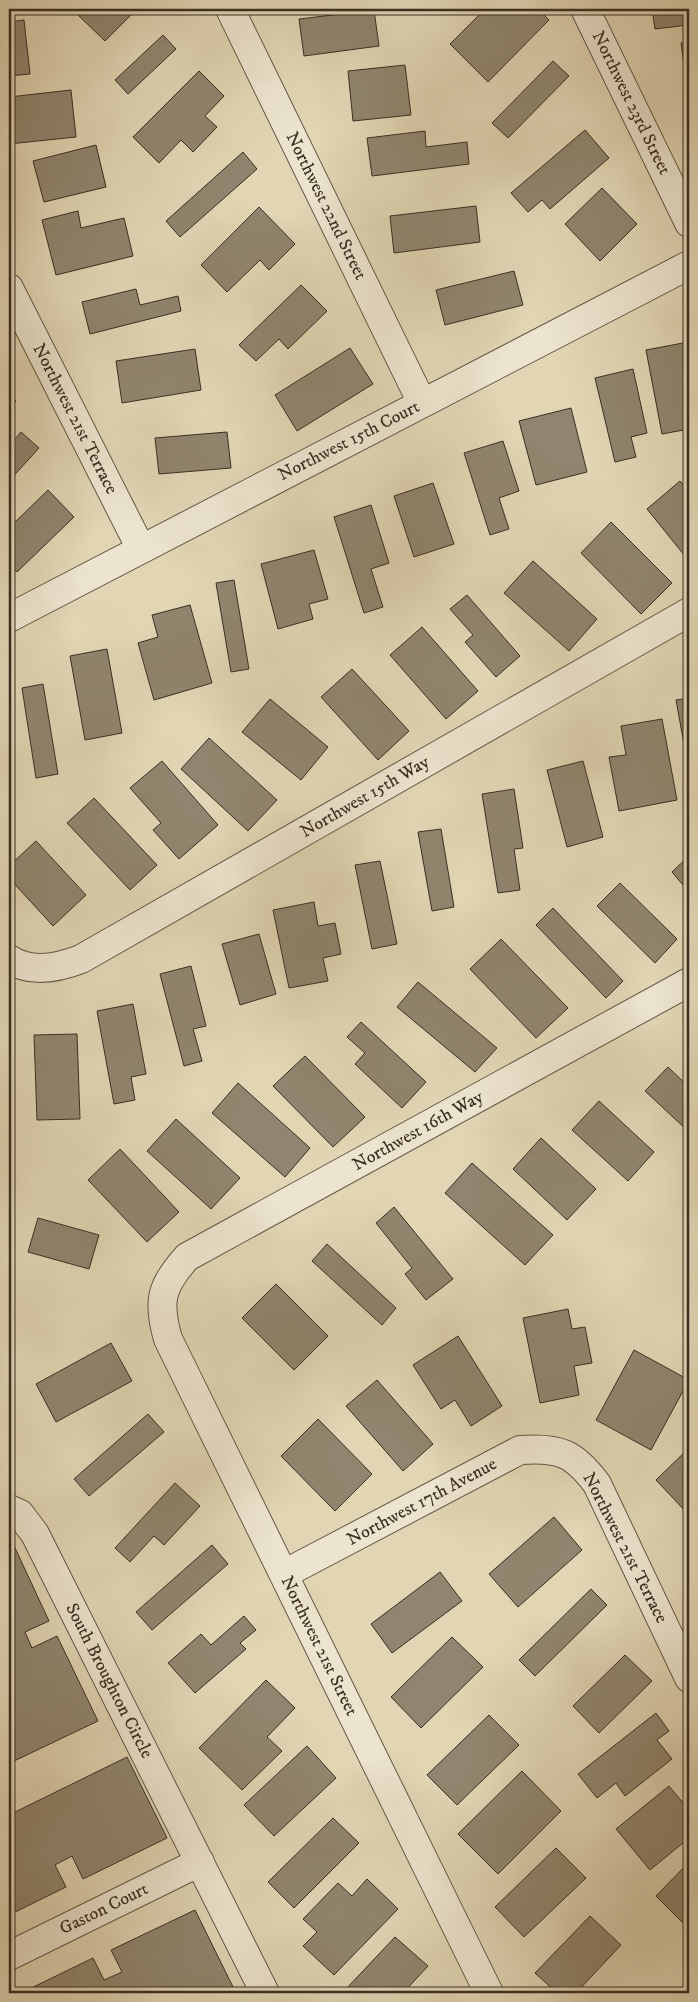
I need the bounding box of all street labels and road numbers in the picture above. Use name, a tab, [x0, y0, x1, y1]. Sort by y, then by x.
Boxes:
street label: Northwest 23rd Street	[587, 28, 675, 179]
street label: Northwest 22nd Street	[281, 128, 371, 284]
street label: Northwest 21st Terrace	[28, 340, 122, 498]
street label: Northwest 15th Court	[275, 396, 424, 486]
street label: Northwest 15th Way	[297, 751, 434, 843]
street label: Northwest 16th Way	[349, 1086, 488, 1176]
street label: Northwest 17th Avenue	[343, 1453, 501, 1551]
street label: Northwest 21st Terrace	[578, 1469, 672, 1627]
street label: Northwest 21st Street	[276, 1572, 363, 1720]
street label: South Broughton Circle	[60, 1600, 158, 1762]
street label: Gaston Court	[56, 1878, 152, 1940]

